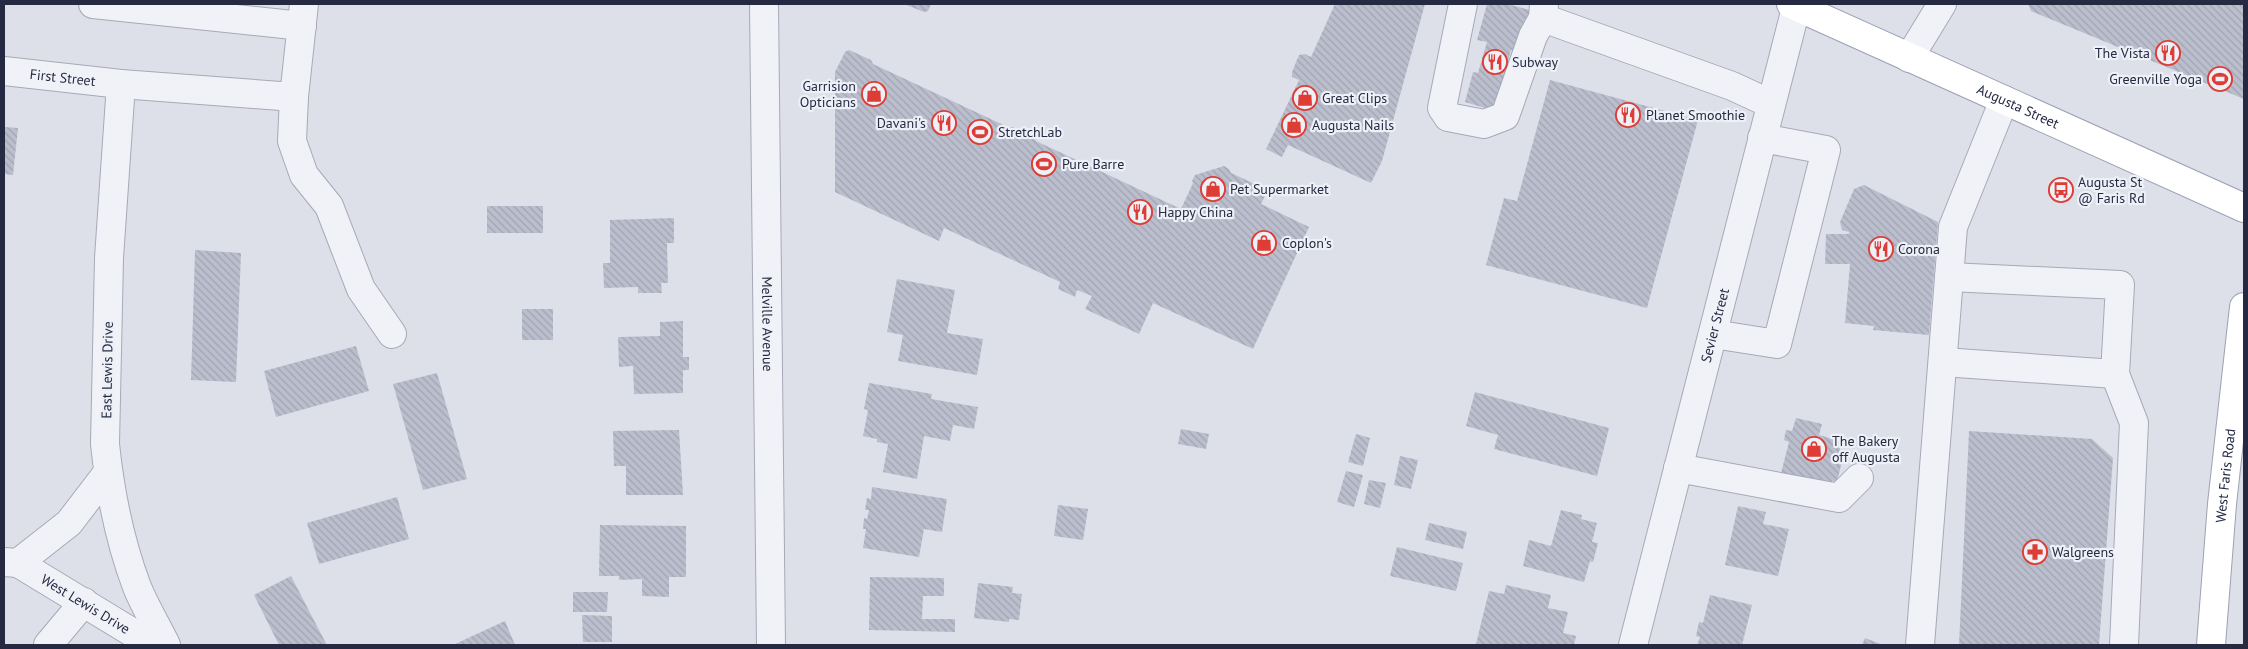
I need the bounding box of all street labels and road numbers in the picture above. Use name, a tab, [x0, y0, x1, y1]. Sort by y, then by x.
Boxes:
street label: First Street	[29, 65, 97, 90]
street label: Augusta Street	[1974, 80, 2062, 133]
street label: Melville Avenue	[758, 276, 777, 372]
street label: Sevier Street	[1697, 286, 1733, 364]
street label: East Lewis Drive	[97, 321, 117, 419]
street label: West Faris Road	[2212, 428, 2239, 523]
street label: West Lewis Drive	[38, 570, 133, 638]

